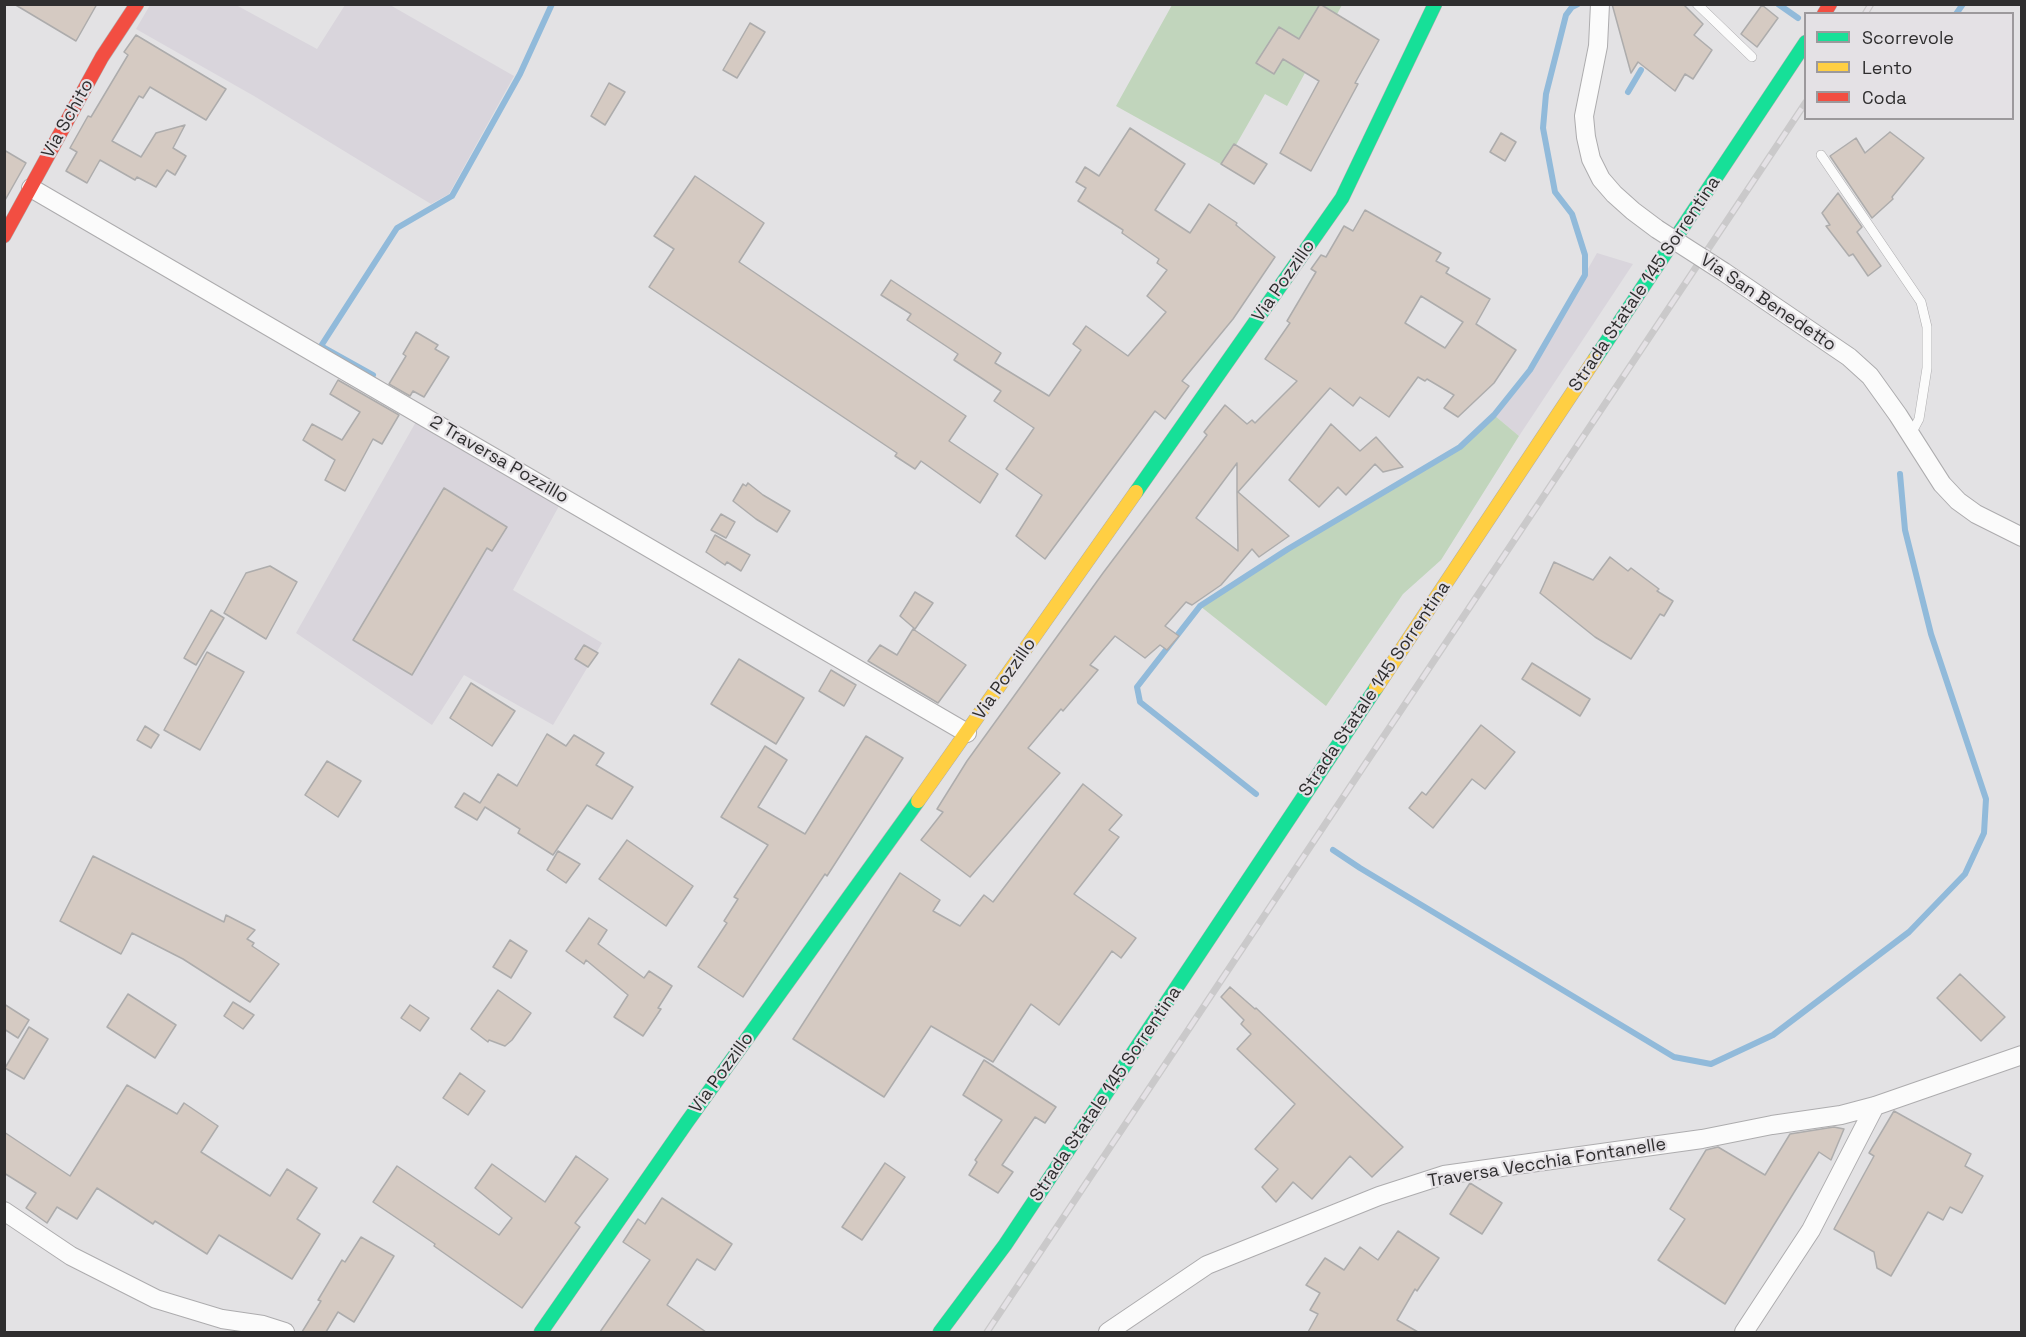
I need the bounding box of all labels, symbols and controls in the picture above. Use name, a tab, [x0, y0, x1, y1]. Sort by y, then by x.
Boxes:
legend	[1804, 12, 2014, 120]
text: Scorrevole	[1862, 26, 1954, 49]
text: Lento	[1862, 56, 1912, 79]
street label: Via Schito	[38, 76, 98, 162]
text: Coda	[1862, 86, 1907, 109]
street label: Strada Statale 145 Sorrentina	[1565, 172, 1725, 396]
street label: Via Pozzillo	[1248, 236, 1320, 326]
street label: Via San Benedetto	[1696, 250, 1840, 356]
street label: 2 Traversa Pozzillo	[426, 412, 572, 508]
street label: Strada Statale 145 Sorrentina	[1295, 577, 1455, 801]
street label: Via Pozzillo	[969, 634, 1041, 724]
street label: Strada Statale 145 Sorrentina	[1026, 982, 1186, 1206]
street label: Via Pozzillo	[685, 1028, 759, 1118]
street label: Traversa Vecchia Fontanelle	[1426, 1133, 1668, 1193]

